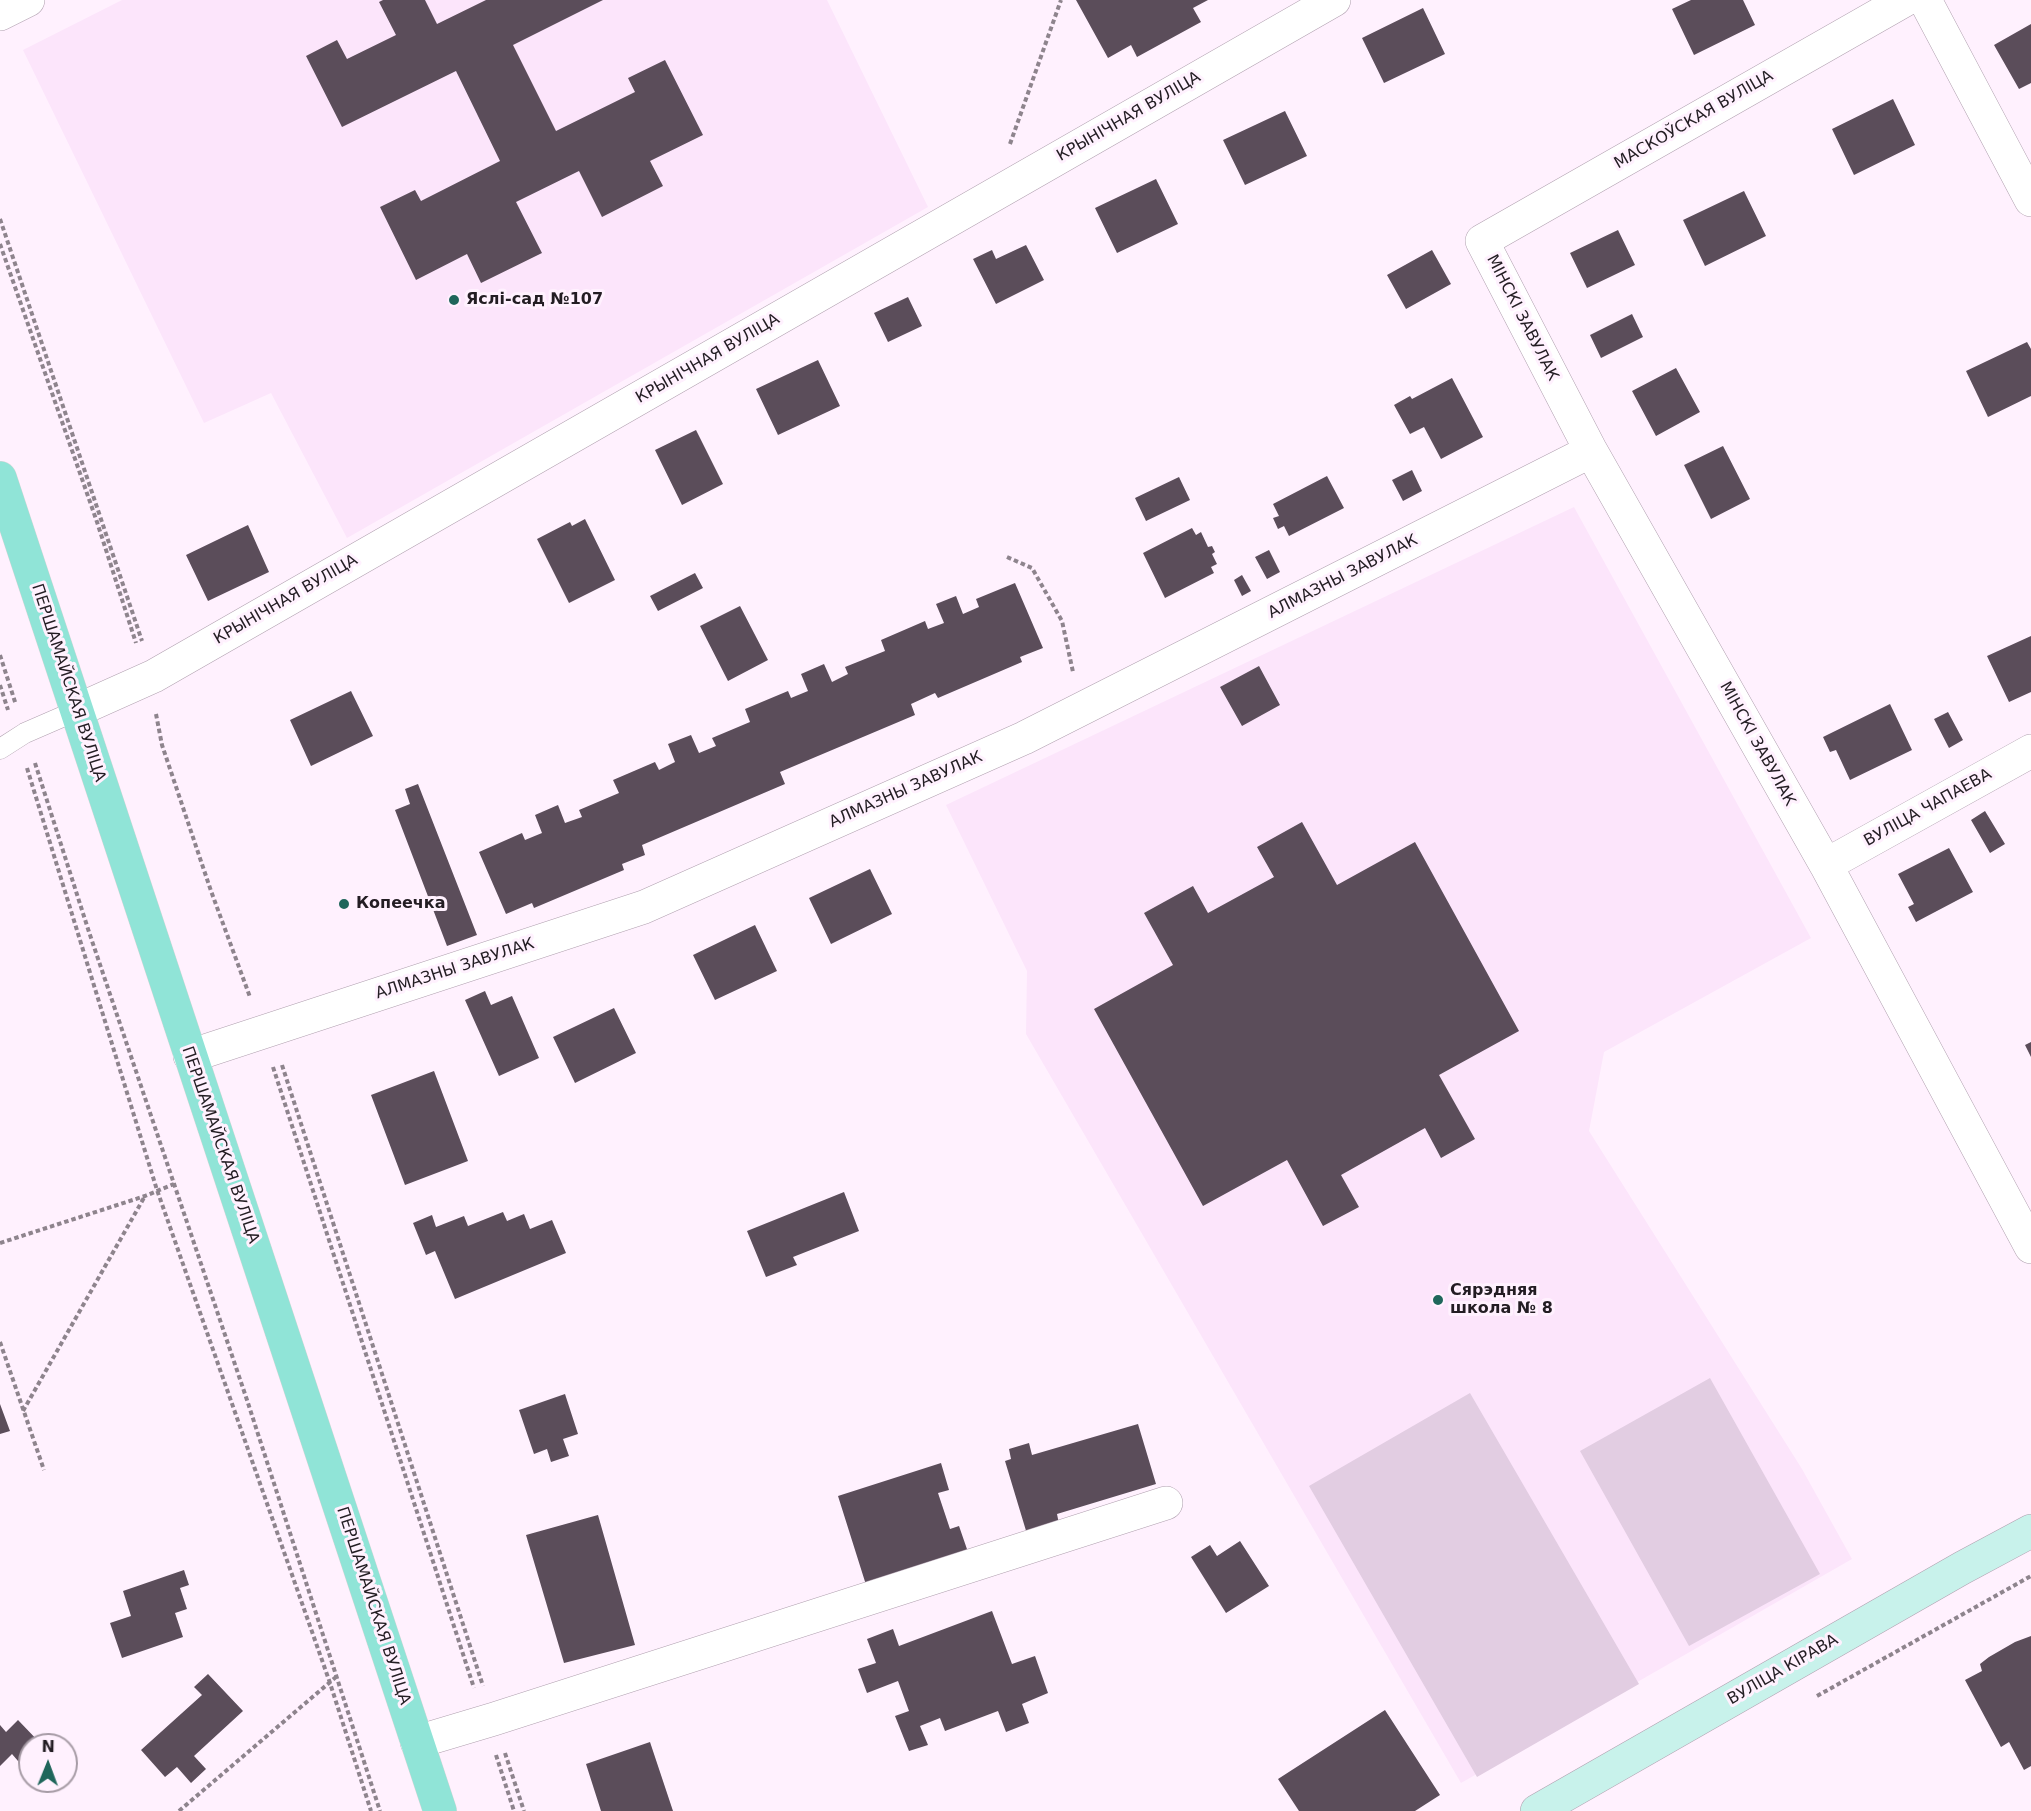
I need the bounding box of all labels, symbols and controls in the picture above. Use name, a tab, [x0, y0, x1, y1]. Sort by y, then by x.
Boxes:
street label: МАСКОЎСКАЯ ВУЛІЦА	[1611, 67, 1777, 173]
street label: КРЫНІЧНАЯ ВУЛІЦА	[1054, 68, 1204, 166]
street label: МІНСКІ ЗАВУЛАК	[1482, 252, 1562, 384]
place label: Яслі-сад №107	[466, 290, 603, 310]
marker: Яслі-сад №107	[447, 293, 461, 307]
street label: КРЫНІЧНАЯ ВУЛІЦА	[633, 310, 783, 408]
street label: АЛМАЗНЫ ЗАВУЛАК	[1265, 531, 1421, 623]
street label: КРЫНІЧНАЯ ВУЛІЦА	[211, 551, 361, 649]
street label: ПЕРШАМАЙСКАЯ ВУЛІЦА	[27, 582, 109, 784]
street label: МІНСКІ ЗАВУЛАК	[1715, 678, 1799, 810]
street label: АЛМАЗНЫ ЗАВУЛАК	[827, 748, 985, 832]
street label: ВУЛІЦА ЧАПАЕВА	[1861, 765, 1995, 851]
place label: Копеечка	[356, 894, 445, 914]
marker: Копеечка	[337, 897, 351, 911]
street label: АЛМАЗНЫ ЗАВУЛАК	[373, 934, 537, 1004]
street label: ПЕРШАМАЙСКАЯ ВУЛІЦА	[177, 1044, 263, 1246]
place label: Сярэдняя школа № 8	[1450, 1281, 1553, 1319]
marker: Сярэдняя школа № 8	[1431, 1293, 1445, 1307]
street label: ПЕРШАМАЙСКАЯ ВУЛІЦА	[332, 1505, 414, 1707]
street label: ВУЛІЦА КІРАВА	[1724, 1631, 1842, 1709]
north arrow	[18, 1733, 78, 1793]
text: N	[41, 1737, 55, 1756]

